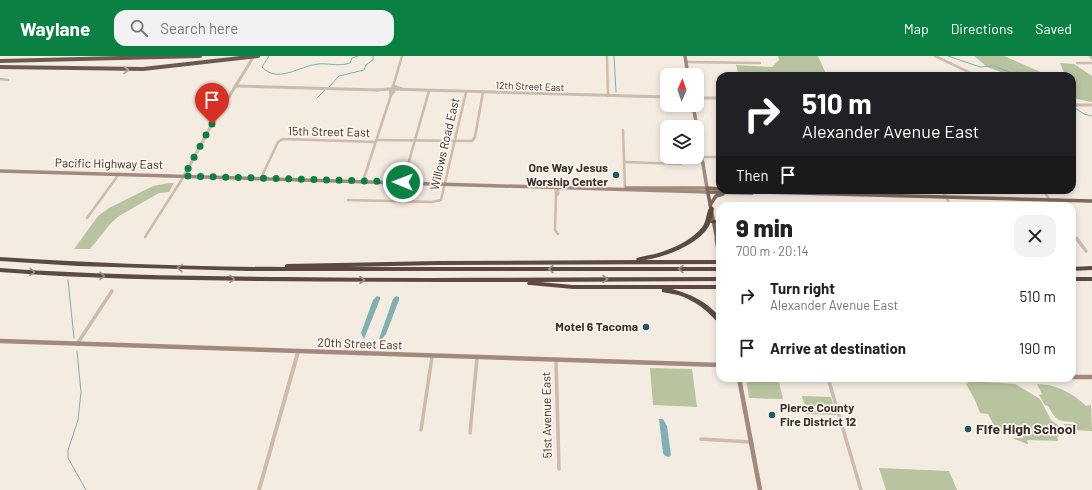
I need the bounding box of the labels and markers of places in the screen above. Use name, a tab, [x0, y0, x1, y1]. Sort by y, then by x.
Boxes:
pin	[195, 83, 229, 124]
place label: One Way Jesus Worship Center	[526, 160, 608, 188]
marker: One Way Jesus Worship Center	[611, 170, 621, 180]
place label: Motel 6 Tacoma	[555, 319, 638, 333]
marker: Motel 6 Tacoma	[641, 322, 651, 332]
place label: Pierce County Fire District 12	[780, 400, 857, 428]
marker: Pierce County Fire District 12	[767, 410, 777, 420]
place label: Fife High School	[976, 420, 1076, 437]
marker: Fife High School	[963, 424, 973, 434]

